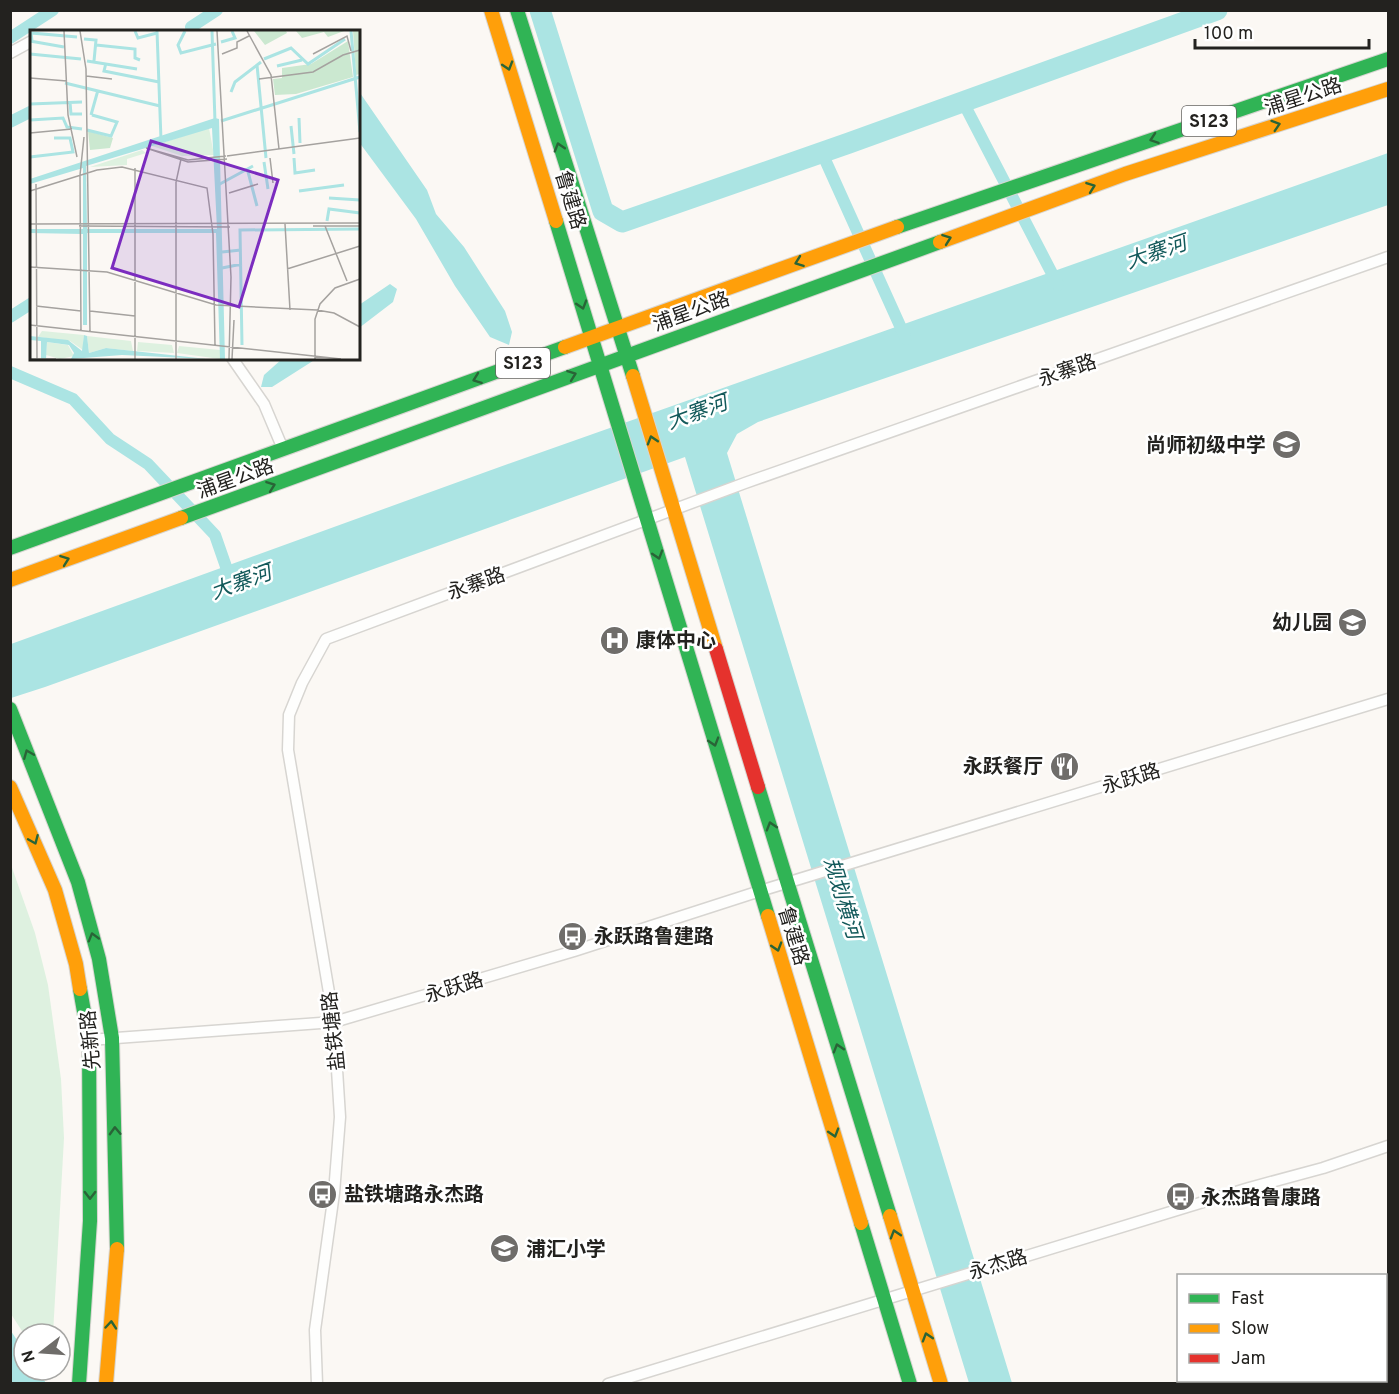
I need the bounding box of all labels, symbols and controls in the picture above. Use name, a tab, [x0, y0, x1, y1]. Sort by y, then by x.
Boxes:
scale bar	[1195, 12, 1369, 50]
text: 100 m	[1204, 23, 1253, 46]
inset map	[30, 30, 360, 360]
one-way arrow	[501, 60, 513, 71]
street label: 浦星公路	[1262, 73, 1346, 123]
road number: S123	[1182, 106, 1236, 136]
one-way arrow	[1270, 120, 1281, 133]
one-way arrow	[1149, 132, 1160, 145]
one-way arrow	[554, 142, 566, 153]
street label: 鲁建路	[548, 168, 590, 233]
one-way arrow	[1085, 181, 1096, 194]
water label: 大寨河	[1122, 229, 1194, 276]
one-way arrow	[941, 233, 952, 246]
one-way arrow	[794, 255, 805, 268]
street label: 浦星公路	[650, 287, 734, 339]
one-way arrow	[575, 299, 587, 310]
road number: S123	[496, 348, 550, 378]
street label: 永寨路	[1035, 350, 1100, 394]
one-way arrow	[566, 370, 577, 383]
one-way arrow	[472, 372, 483, 385]
water label: 大寨河	[663, 389, 735, 437]
school or university icon: 尚师初级中学	[1271, 429, 1303, 461]
place label: 尚师初级中学	[1146, 434, 1266, 460]
one-way arrow	[647, 436, 659, 446]
street label: 浦星公路	[194, 454, 278, 506]
one-way arrow	[265, 480, 276, 493]
one-way arrow	[651, 549, 663, 560]
one-way arrow	[60, 555, 70, 568]
water label: 大寨河	[207, 559, 279, 607]
street label: 永寨路	[444, 562, 509, 607]
school or university icon: 幼儿园	[1337, 606, 1369, 638]
place label: 幼儿园	[1272, 611, 1332, 637]
hospital icon: 康体中心	[599, 624, 631, 656]
place label: 康体中心	[636, 629, 716, 655]
one-way arrow	[707, 736, 719, 747]
one-way arrow	[23, 749, 35, 760]
restaurant icon: 永跃餐厅	[1048, 750, 1080, 782]
place label: 永跃餐厅	[963, 755, 1043, 781]
street label: 永跃路	[1099, 759, 1164, 801]
one-way arrow	[766, 821, 778, 832]
one-way arrow	[26, 834, 38, 845]
water label: 规划横河	[816, 854, 868, 946]
street label: 鲁建路	[771, 904, 813, 969]
bus stop icon: 永跃路鲁建路	[557, 920, 589, 952]
place label: 永跃路鲁建路	[594, 925, 714, 951]
one-way arrow	[88, 933, 100, 943]
one-way arrow	[770, 941, 782, 952]
street label: 永跃路	[422, 968, 487, 1010]
street label: 盐铁塘路	[318, 990, 352, 1072]
street label: 先新路	[76, 1009, 108, 1071]
one-way arrow	[833, 1043, 846, 1054]
one-way arrow	[108, 1126, 121, 1135]
one-way arrow	[827, 1127, 839, 1138]
bus stop icon: 盐铁塘路永杰路	[307, 1178, 339, 1210]
bus stop icon: 永杰路鲁康路	[1164, 1181, 1196, 1213]
place label: 盐铁塘路永杰路	[344, 1183, 484, 1209]
place label: 永杰路鲁康路	[1201, 1186, 1321, 1212]
one-way arrow	[84, 1190, 96, 1199]
one-way arrow	[890, 1229, 903, 1240]
school or university icon: 浦汇小学	[489, 1233, 521, 1265]
place label: 浦汇小学	[526, 1238, 606, 1264]
street label: 永杰路	[966, 1245, 1031, 1287]
legend	[1177, 1274, 1387, 1382]
text: Fast	[1231, 1288, 1264, 1311]
text: Slow	[1231, 1318, 1269, 1341]
one-way arrow	[104, 1321, 117, 1330]
north arrow	[12, 1322, 72, 1382]
one-way arrow	[922, 1332, 934, 1343]
text: N	[18, 1347, 41, 1364]
text: Jam	[1231, 1348, 1266, 1371]

